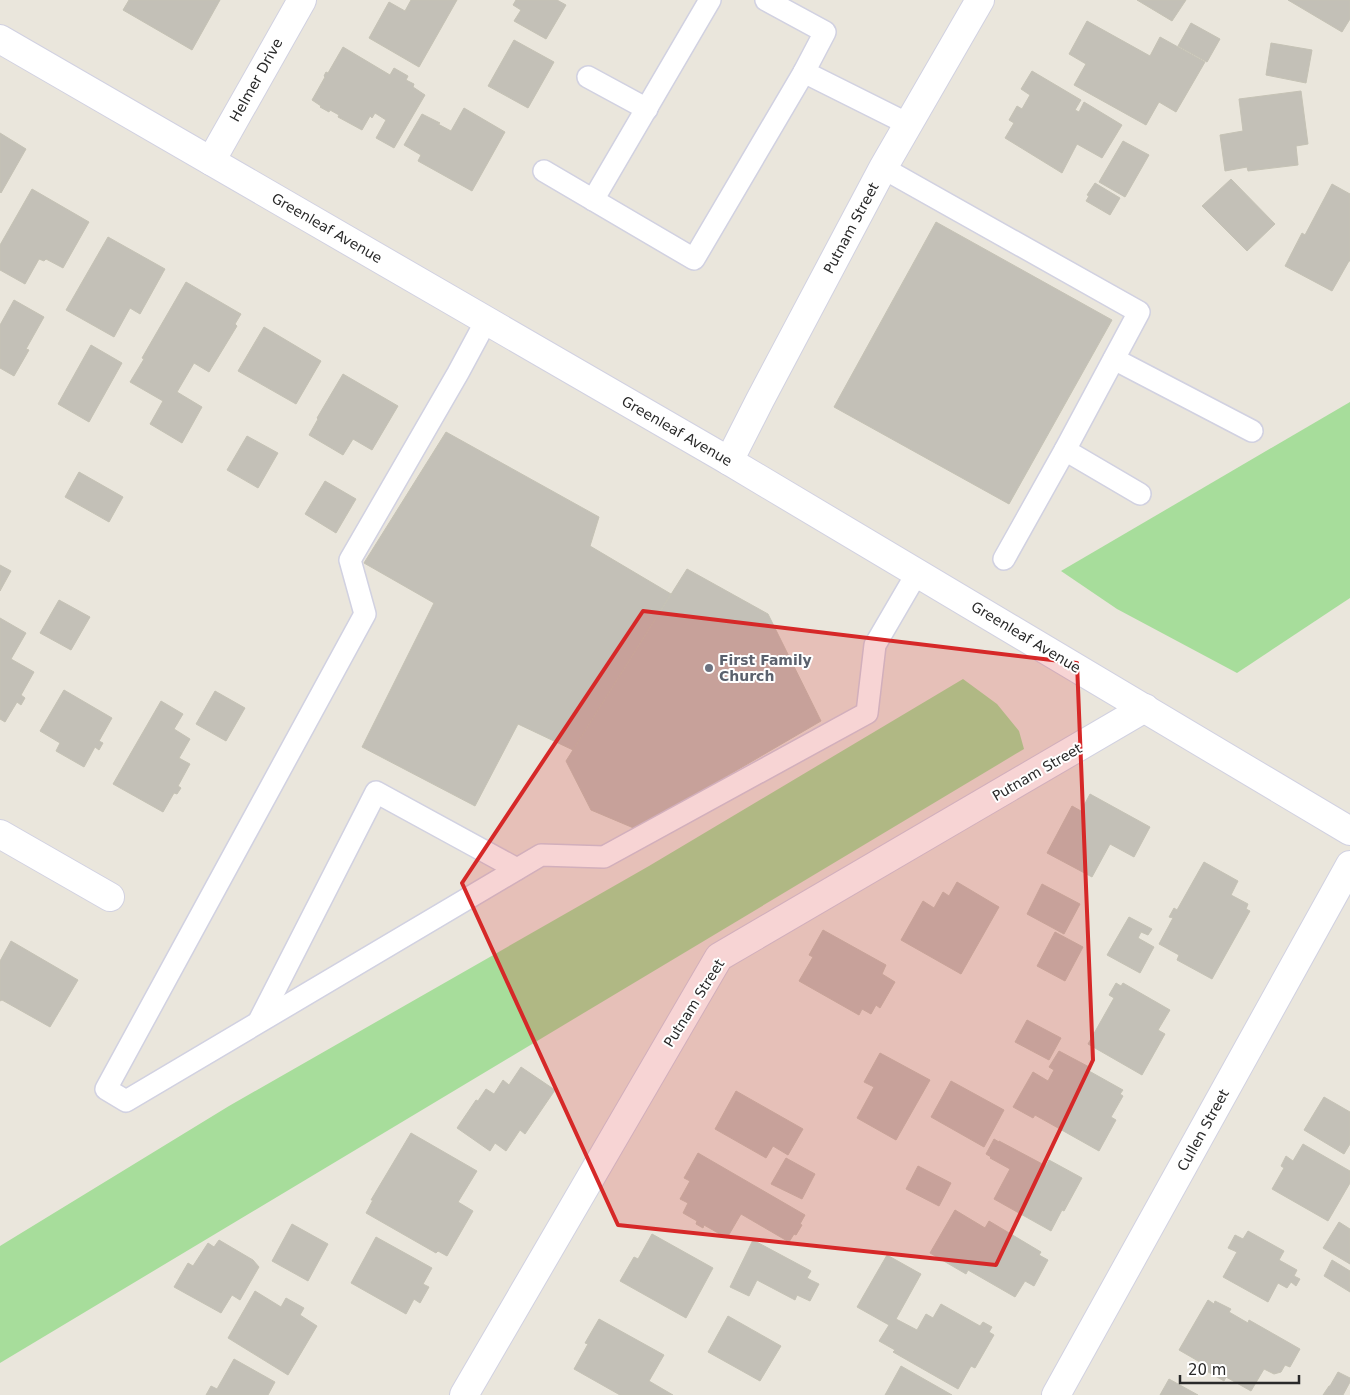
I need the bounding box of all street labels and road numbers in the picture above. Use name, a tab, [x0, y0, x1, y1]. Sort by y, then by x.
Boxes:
street label: Helmer Drive	[227, 36, 285, 124]
street label: Putnam Street	[820, 179, 882, 276]
street label: Greenleaf Avenue	[269, 190, 385, 266]
street label: Greenleaf Avenue	[619, 393, 735, 469]
street label: Greenleaf Avenue	[968, 598, 1084, 676]
street label: Putnam Street	[989, 740, 1085, 804]
street label: Putnam Street	[661, 956, 728, 1050]
street label: Cullen Street	[1174, 1086, 1232, 1174]

